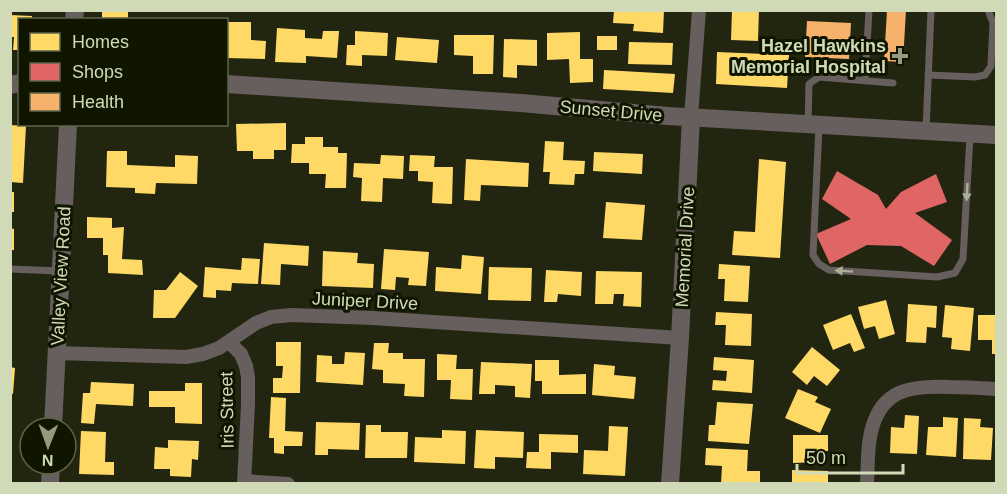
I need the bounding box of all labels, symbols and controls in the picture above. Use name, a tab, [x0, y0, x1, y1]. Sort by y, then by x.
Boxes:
legend	[18, 18, 228, 126]
text: Homes	[72, 32, 129, 52]
place label: Hazel Hawkins Memorial Hospital	[731, 36, 886, 77]
marker: Hazel Hawkins Memorial Hospital	[891, 47, 909, 65]
text: Shops	[72, 62, 123, 82]
text: Health	[72, 92, 124, 112]
street label: Sunset Drive	[559, 97, 663, 125]
one-way arrow	[962, 182, 971, 201]
street label: Memorial Drive	[672, 186, 698, 308]
street label: Valley View Road	[47, 206, 75, 346]
one-way arrow	[834, 266, 853, 275]
street label: Juniper Drive	[312, 288, 418, 314]
street label: Iris Street	[216, 371, 238, 449]
north arrow	[18, 416, 78, 476]
scale bar	[797, 437, 904, 475]
text: 50 m	[806, 448, 846, 468]
text: N	[42, 452, 54, 469]

